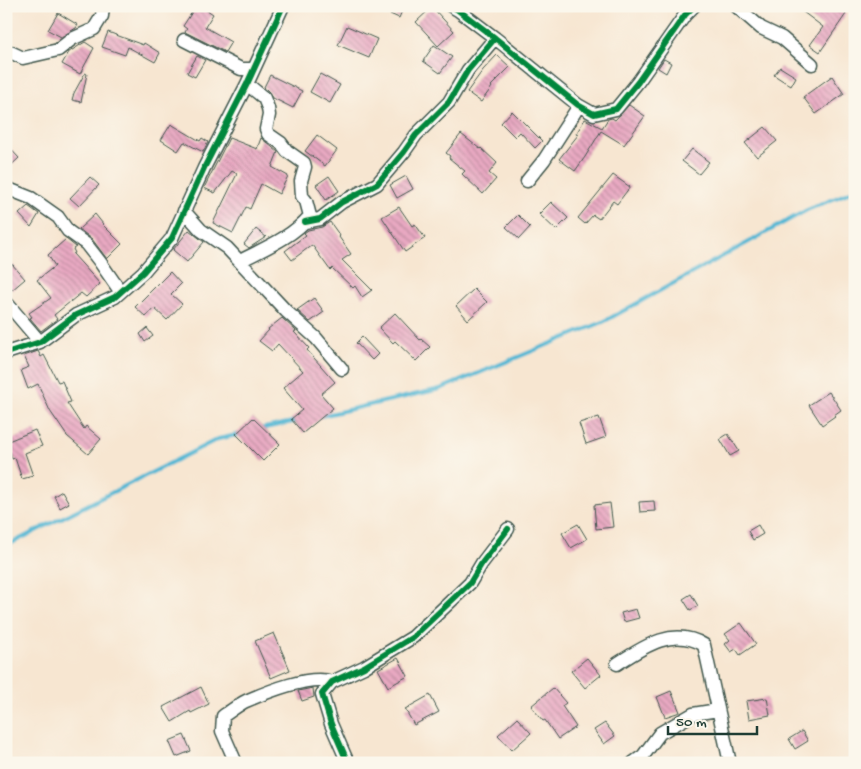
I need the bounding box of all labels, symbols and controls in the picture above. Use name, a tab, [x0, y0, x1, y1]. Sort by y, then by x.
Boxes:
scale bar	[668, 704, 757, 736]
text: 50 m	[676, 714, 707, 732]

